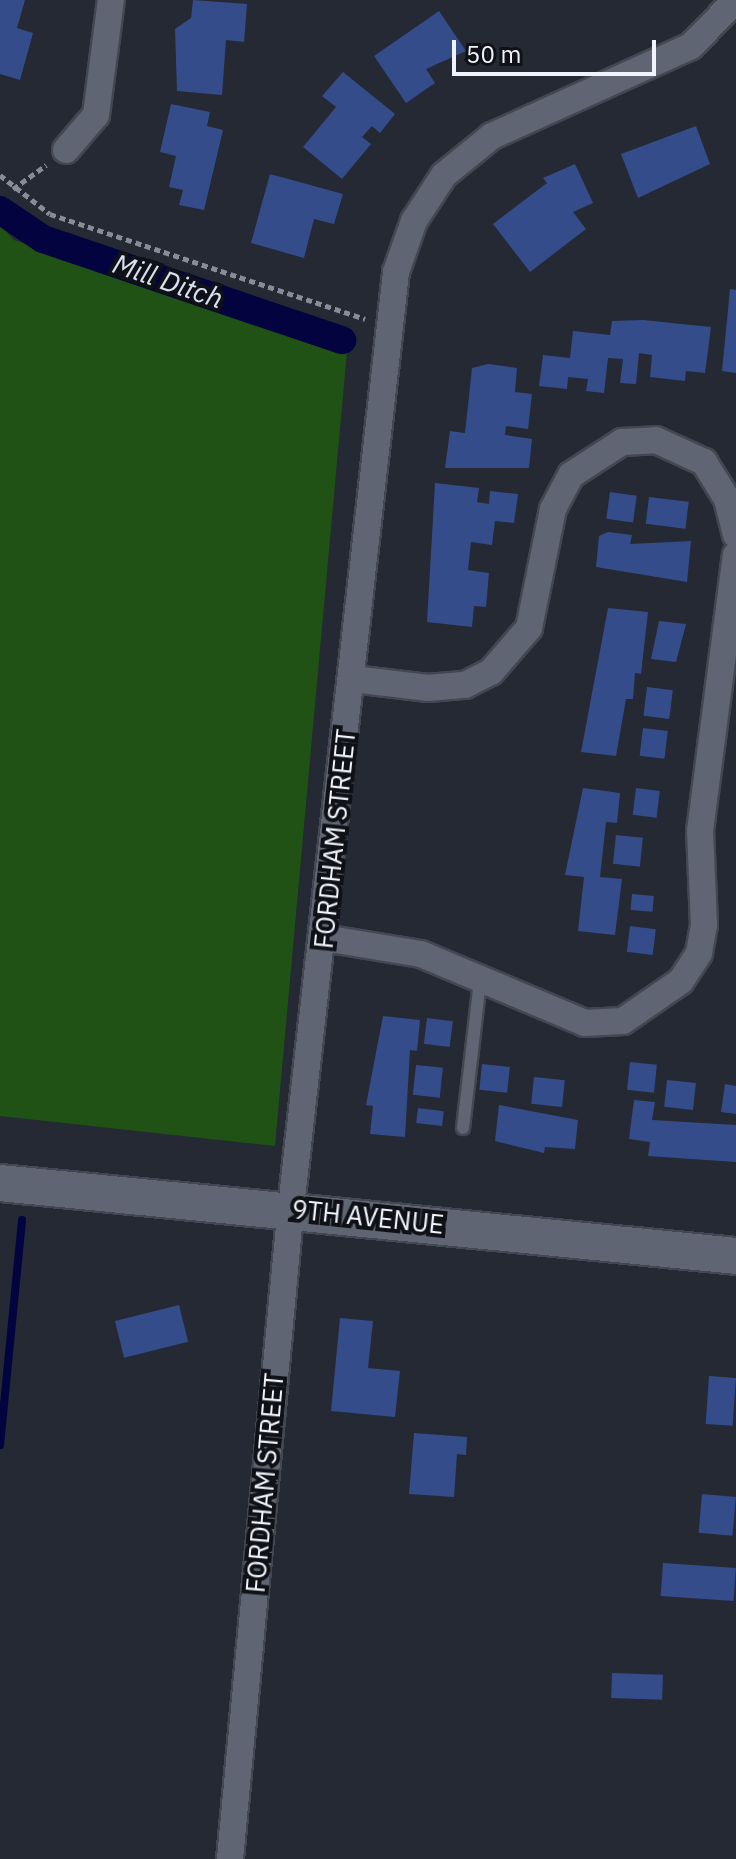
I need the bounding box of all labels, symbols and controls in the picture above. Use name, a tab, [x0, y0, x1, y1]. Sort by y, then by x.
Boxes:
scale bar	[456, 24, 660, 74]
text: 50 m	[466, 38, 521, 70]
water label: Mill Ditch	[108, 246, 228, 316]
street label: FORDHAM STREET	[308, 728, 362, 950]
street label: 9TH AVENUE	[290, 1194, 446, 1240]
street label: FORDHAM STREET	[240, 1372, 290, 1594]

